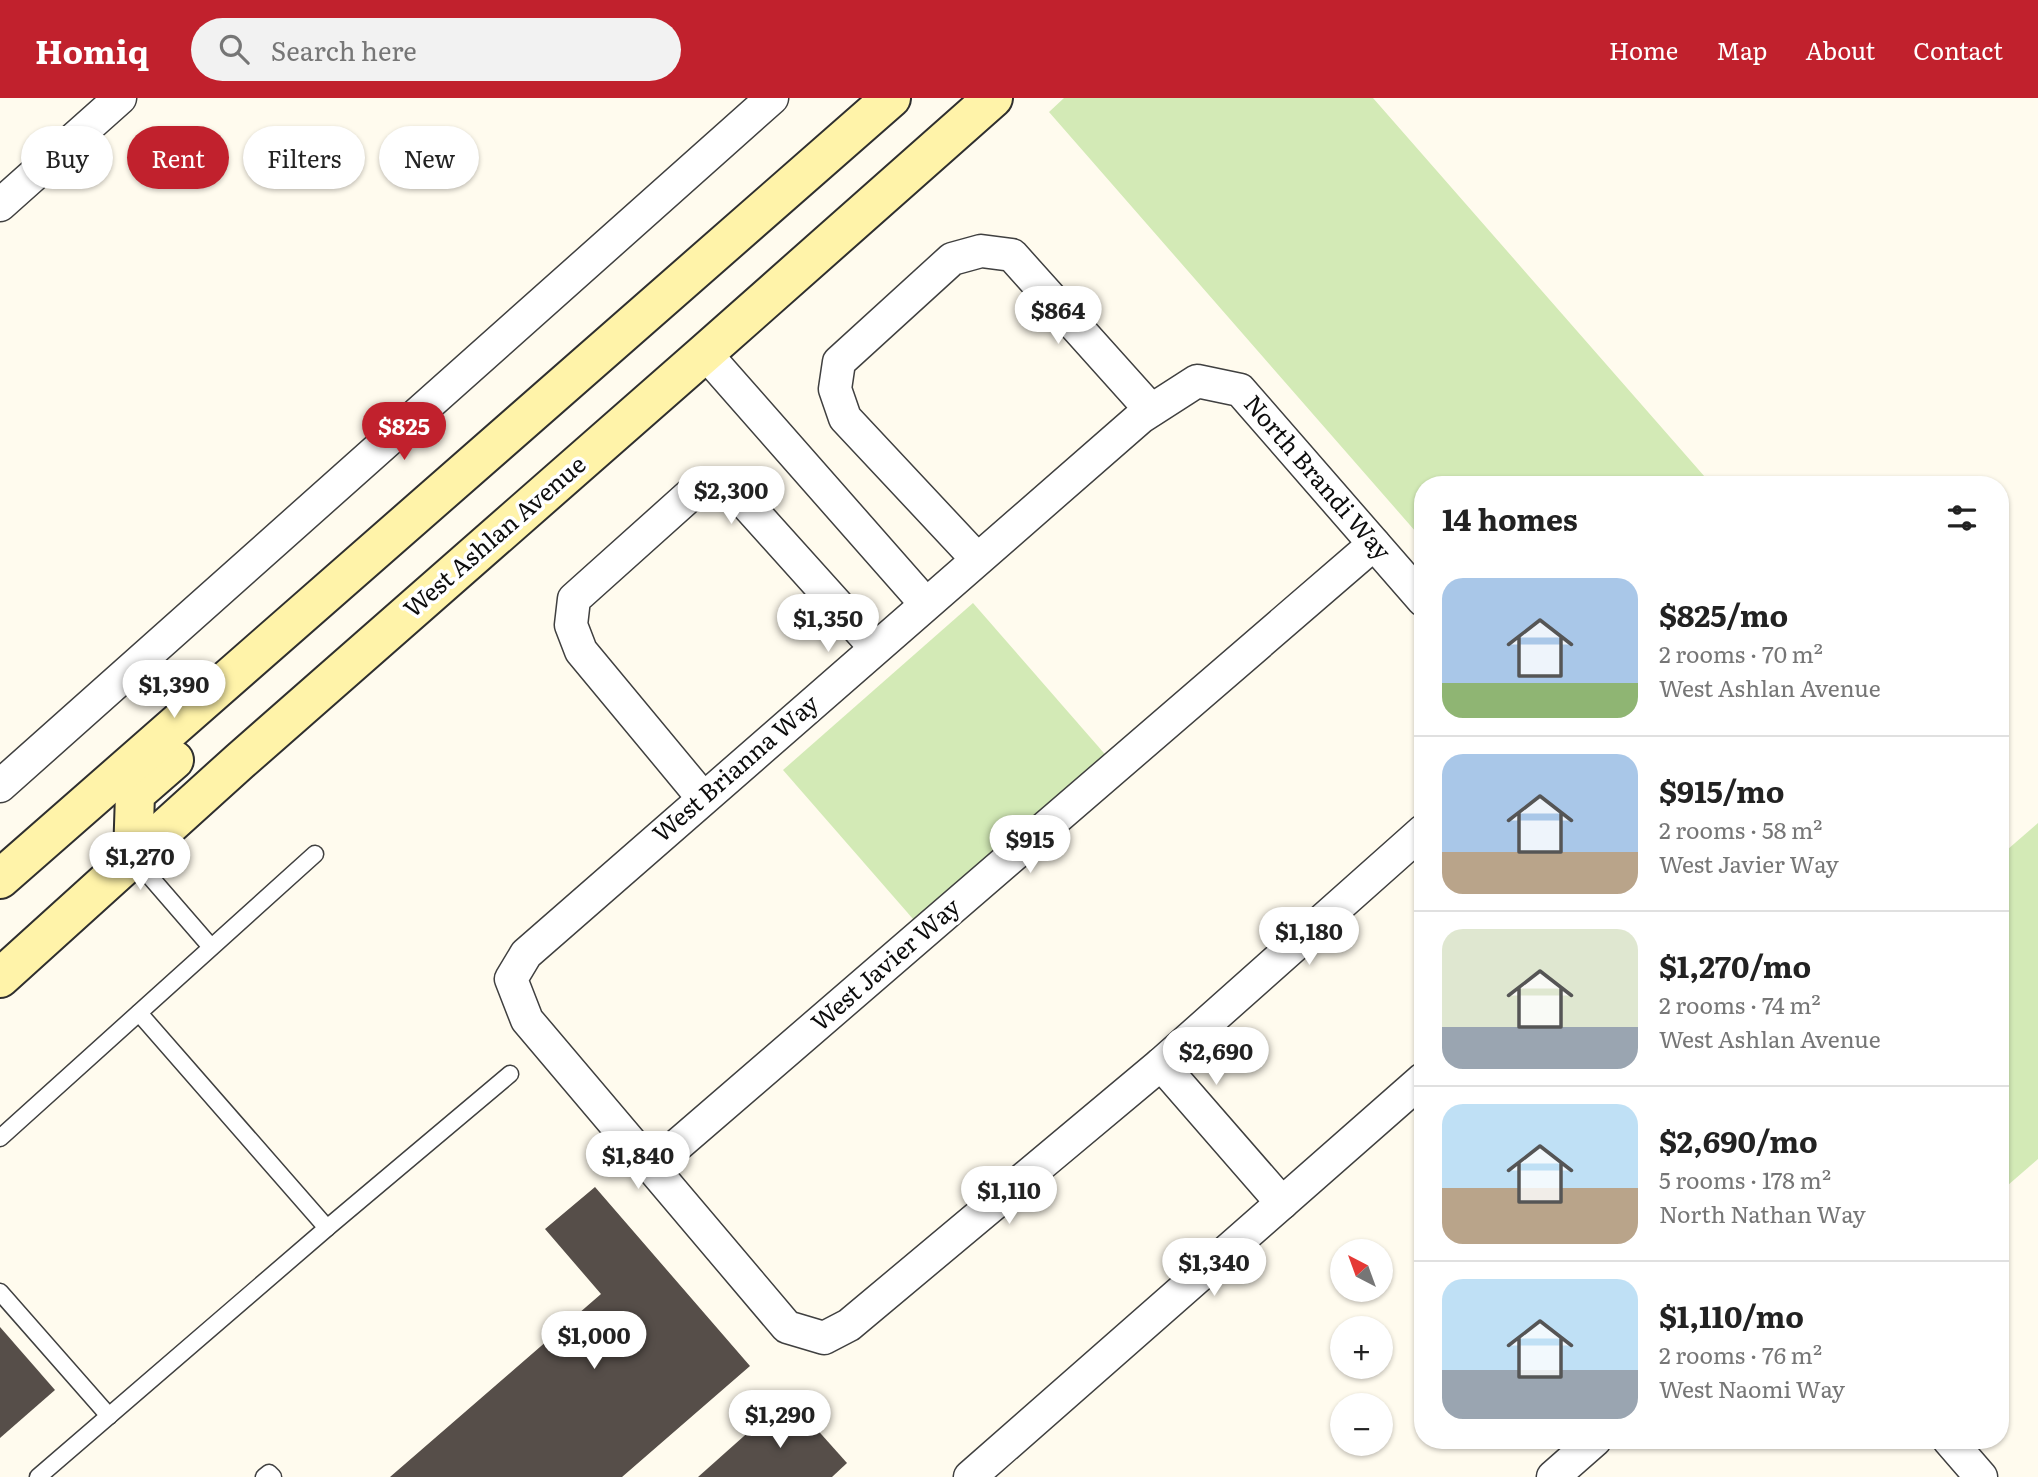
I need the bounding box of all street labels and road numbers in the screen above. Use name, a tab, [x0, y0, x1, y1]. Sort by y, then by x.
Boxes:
street label: North Brandi Way	[1237, 386, 1401, 567]
street label: West Ashlan Avenue	[395, 446, 592, 624]
street label: West Brianna Way	[644, 685, 825, 849]
street label: West Javier Way	[802, 888, 967, 1038]

